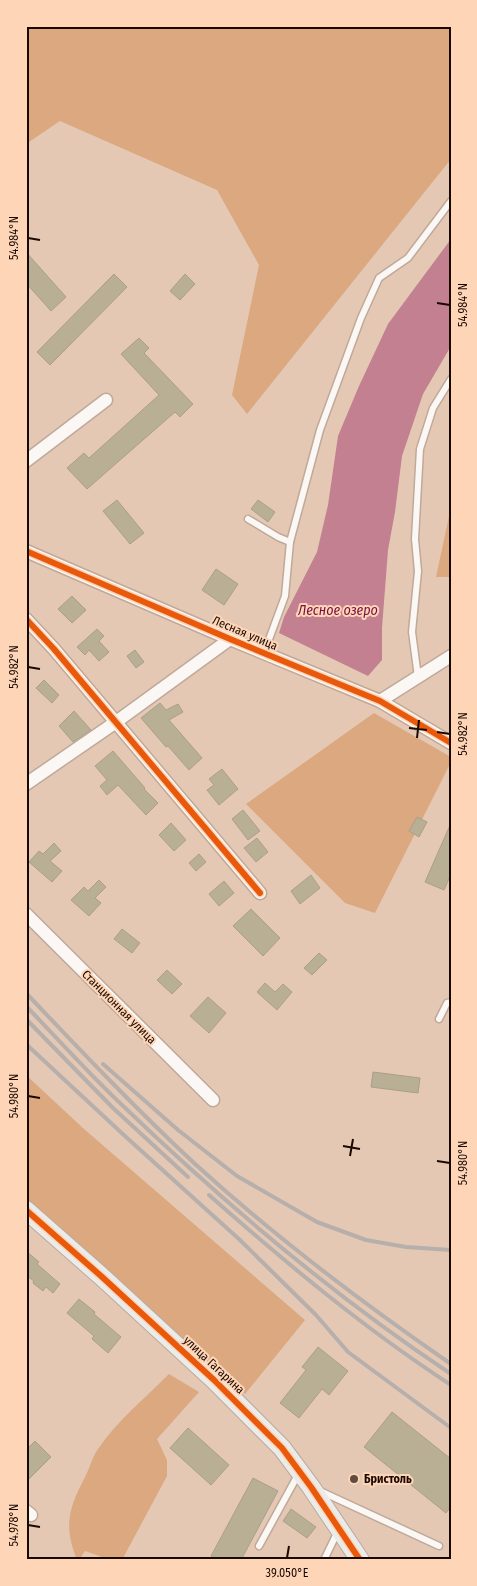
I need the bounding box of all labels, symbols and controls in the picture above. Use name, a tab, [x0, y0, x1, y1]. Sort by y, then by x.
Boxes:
text: 54.984°N	[7, 216, 21, 260]
text: 54.984°N	[456, 283, 470, 327]
water label: Лесное озеро	[297, 602, 378, 619]
street label: Лесная улица	[210, 613, 280, 653]
text: 54.982°N	[7, 645, 21, 689]
text: 54.982°N	[456, 712, 470, 756]
street label: Станционная улица	[79, 967, 159, 1047]
text: 54.980°N	[7, 1074, 21, 1118]
text: 54.980°N	[456, 1141, 470, 1185]
street label: улица Гагарина	[181, 1333, 247, 1397]
place label: Бристоль	[364, 1472, 412, 1486]
marker: Бристоль	[348, 1473, 360, 1485]
text: 54.978°N	[7, 1504, 21, 1546]
text: 39.050°E	[266, 1566, 309, 1580]

